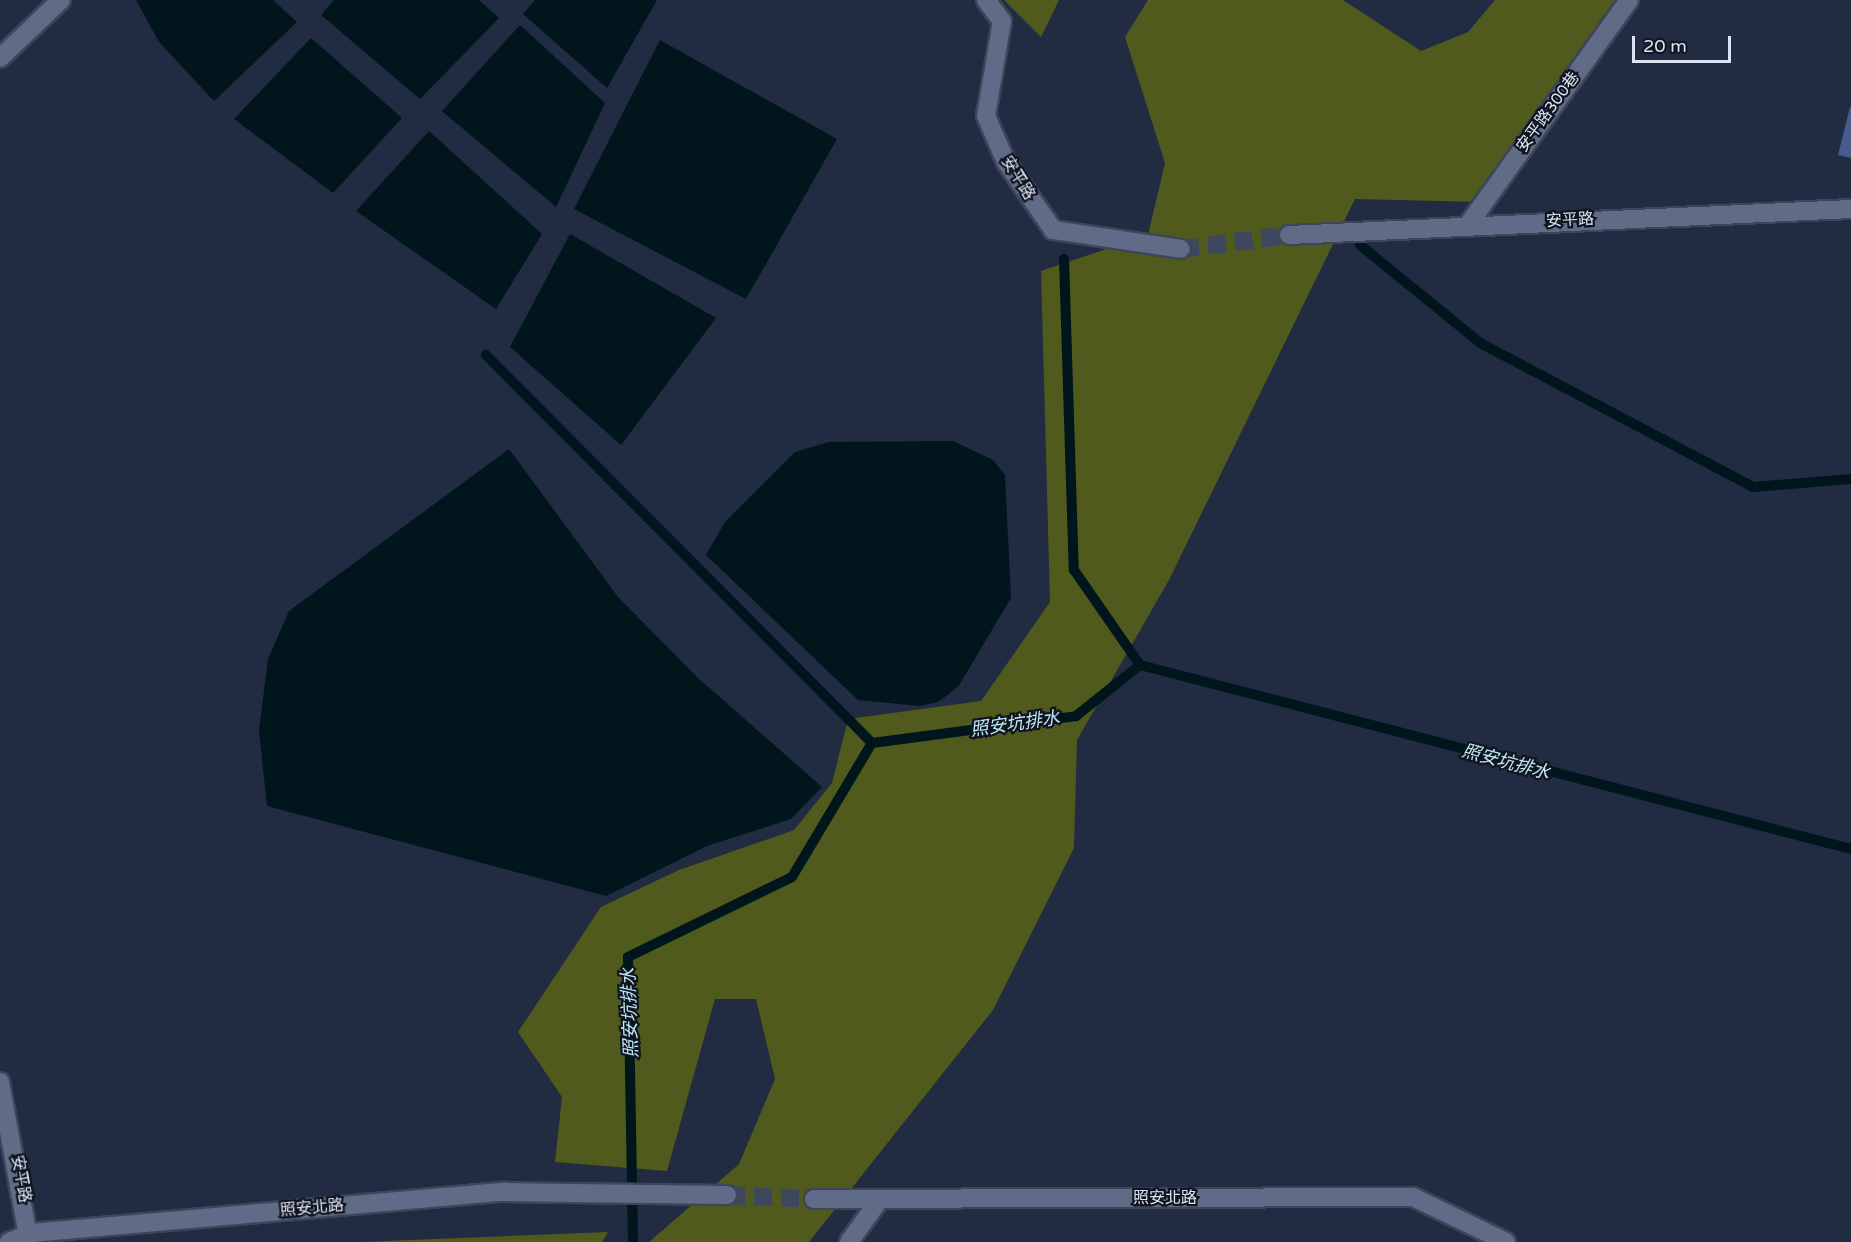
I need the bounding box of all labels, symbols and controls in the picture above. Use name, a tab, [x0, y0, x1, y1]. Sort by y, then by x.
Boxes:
scale bar	[1635, 24, 1734, 62]
text: 20 m	[1643, 35, 1687, 57]
street label: 安平路300巷	[1513, 68, 1583, 156]
street label: 安平路	[997, 153, 1039, 203]
street label: 安平路	[1546, 209, 1594, 231]
water label: 照安坑排水	[969, 707, 1061, 741]
water label: 照安坑排水	[1460, 740, 1552, 784]
water label: 照安坑排水	[618, 968, 642, 1058]
street label: 安平路	[7, 1154, 35, 1204]
street label: 照安北路	[1133, 1188, 1197, 1208]
street label: 照安北路	[279, 1196, 345, 1220]

